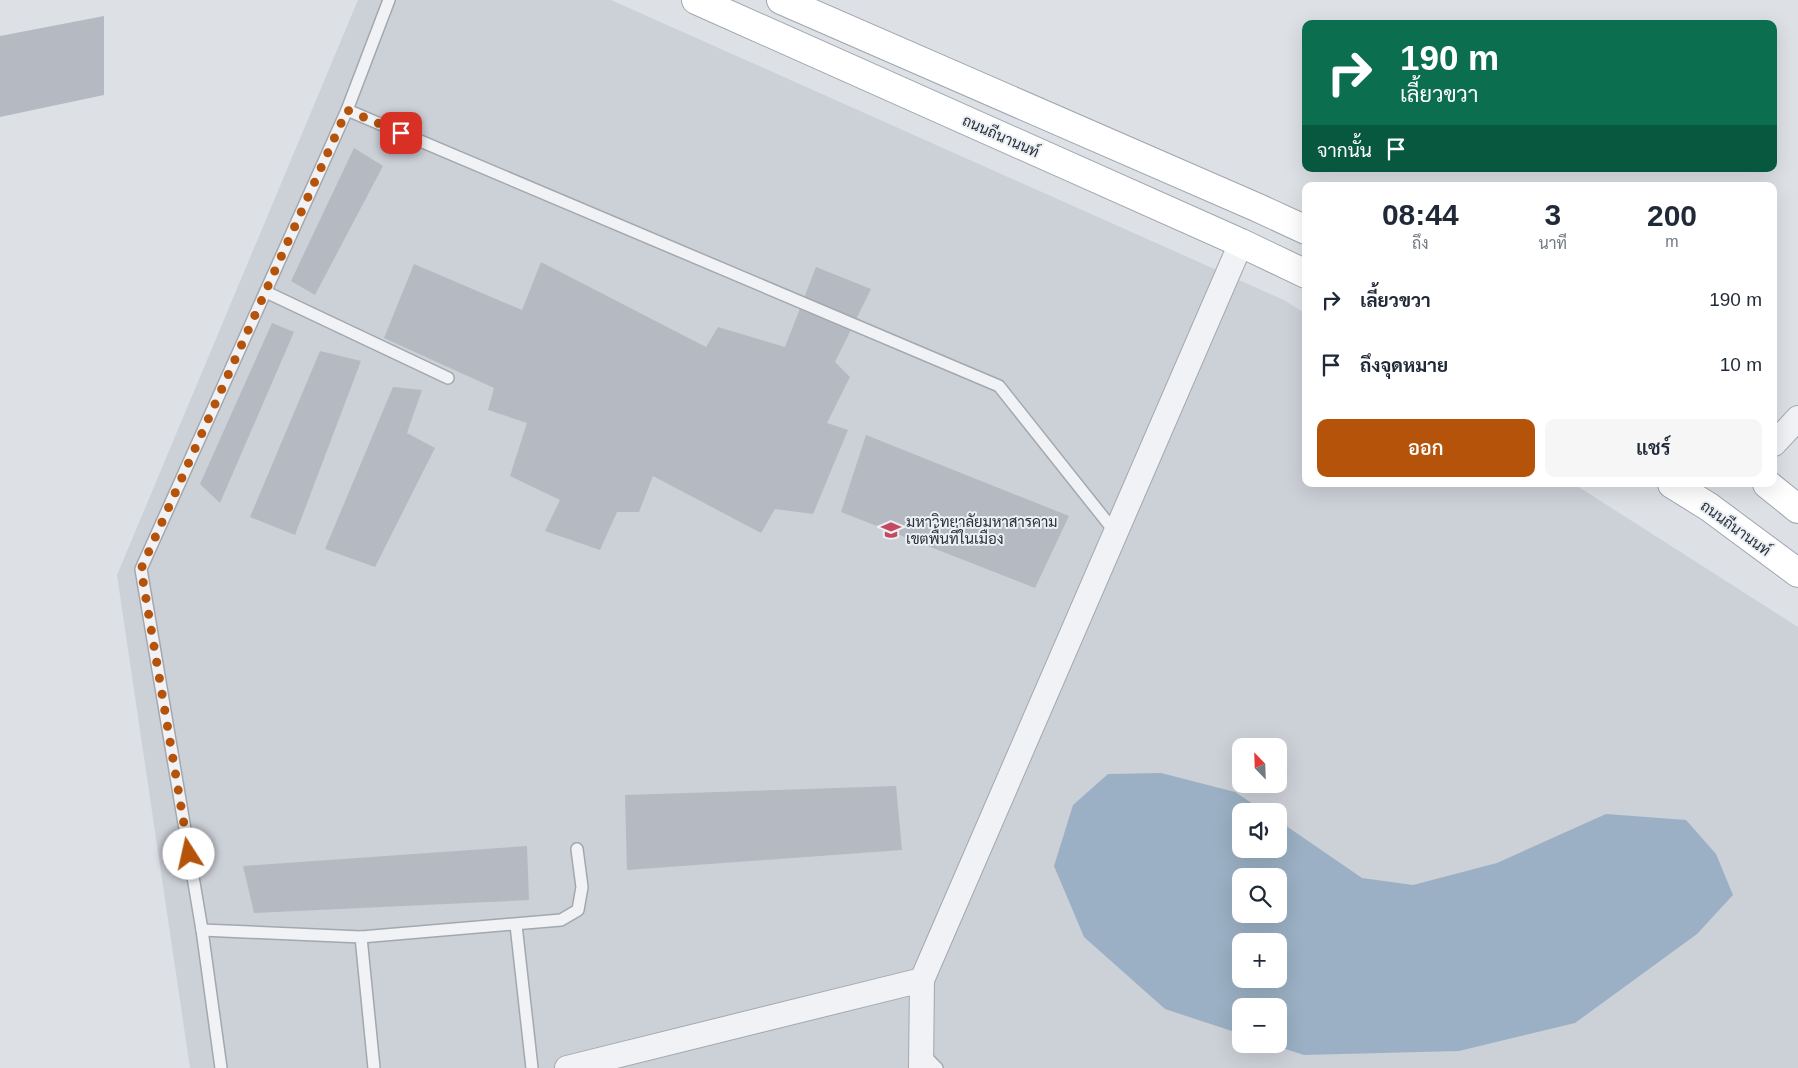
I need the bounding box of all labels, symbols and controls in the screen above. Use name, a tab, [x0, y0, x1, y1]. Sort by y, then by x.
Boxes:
text: 190 m	[1400, 38, 1499, 77]
icon: right	[1317, 40, 1382, 105]
text: เลี้ยวขวา	[1400, 82, 1478, 107]
street label: ถนนถีนานนท์	[960, 111, 1042, 161]
pin	[380, 112, 422, 154]
icon: arrive	[387, 119, 415, 147]
icon: arrive	[1382, 135, 1410, 163]
text: จากนั้น	[1317, 140, 1372, 161]
text: 08:44	[1382, 198, 1459, 231]
text: 3	[1544, 198, 1561, 231]
text: 200	[1647, 199, 1697, 232]
text: m	[1665, 233, 1679, 250]
text: ถึง	[1412, 235, 1429, 252]
text: นาที	[1539, 235, 1567, 252]
icon: right	[1317, 286, 1345, 314]
text: 190 m	[1709, 289, 1762, 310]
text: เลี้ยวขวา	[1360, 290, 1431, 311]
icon: arrive	[1317, 351, 1345, 379]
text: 10 m	[1720, 354, 1762, 375]
text: ถึงจุดหมาย	[1360, 355, 1448, 376]
button: ออก	[1317, 419, 1535, 477]
button: แชร์	[1545, 419, 1762, 477]
street label: ถนนถีนานนท์	[1698, 496, 1775, 559]
place label: มหาวิทยาลัยมหาสารคาม เขตพื้นที่ในเมือง	[906, 513, 1058, 547]
school or university icon: มหาวิทยาลัยมหาสารคาม เขตพื้นที่ในเมือง	[880, 519, 902, 541]
north arrow	[1232, 738, 1288, 792]
map controls	[1232, 738, 1287, 1053]
button: sound	[1232, 803, 1287, 858]
position arrow	[162, 827, 214, 879]
button: search	[1232, 868, 1287, 923]
button: +	[1232, 933, 1287, 988]
button: −	[1232, 998, 1287, 1053]

